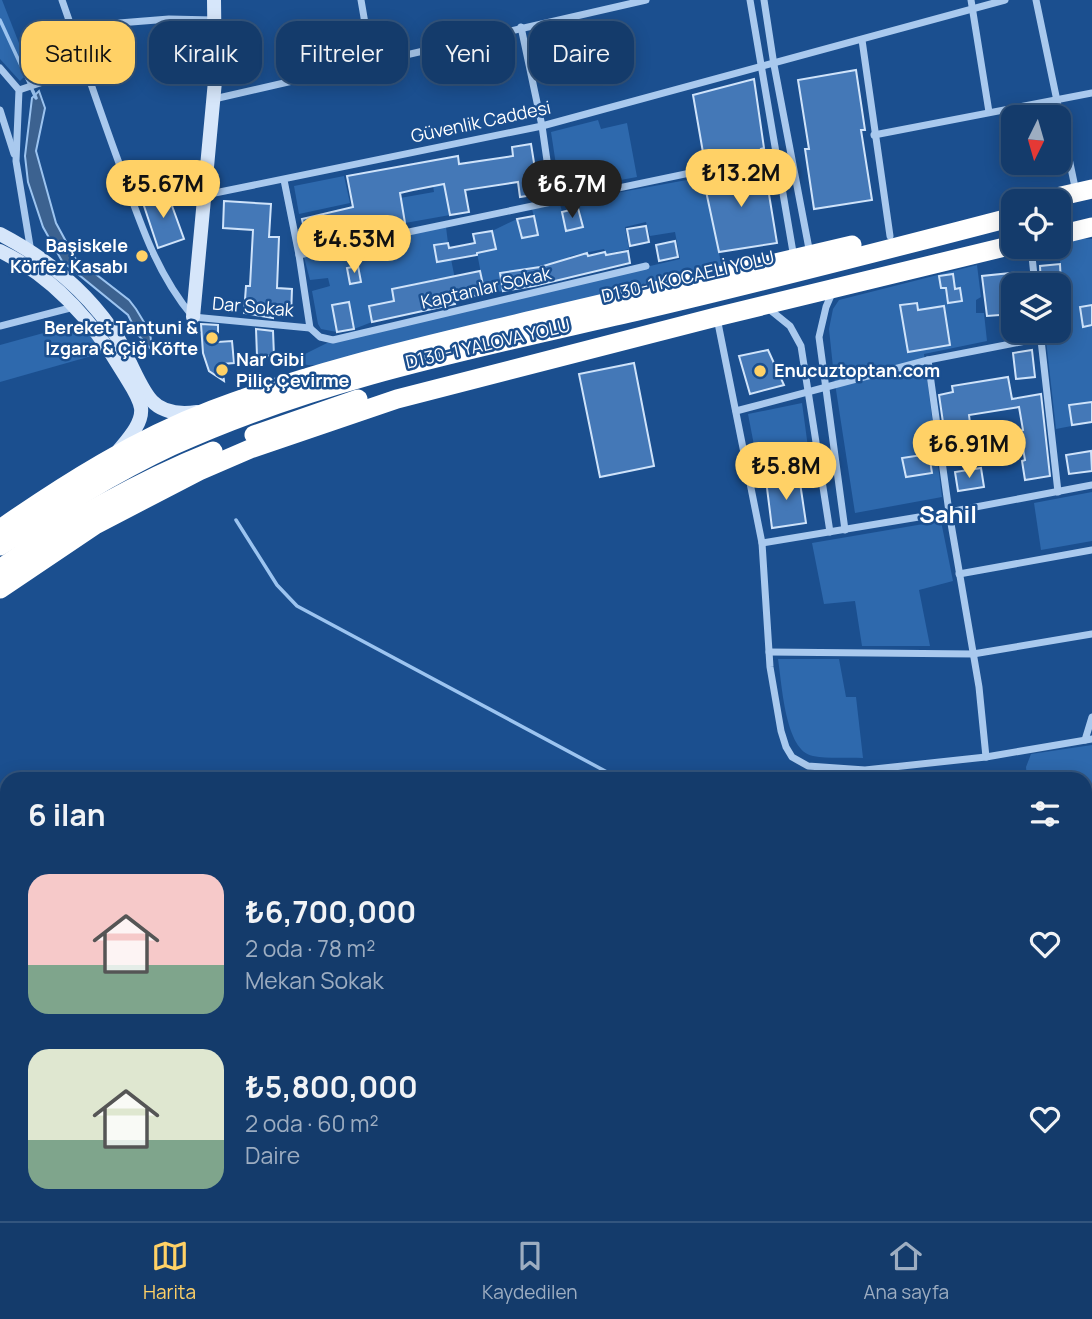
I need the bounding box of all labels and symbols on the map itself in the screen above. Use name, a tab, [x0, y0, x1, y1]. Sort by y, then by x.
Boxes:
street label: Güvenlik Caddesi	[409, 94, 553, 148]
north arrow	[1001, 105, 1071, 175]
pin: ₺13.2M	[684, 150, 798, 209]
pin: ₺5.67M	[106, 160, 220, 220]
pin: ₺6.7M	[523, 160, 621, 220]
pin: ₺4.53M	[297, 216, 411, 275]
place label: Başiskele Körfez Kasabı	[10, 233, 128, 278]
street label: D130-1 KOCAELİ YOLU	[599, 244, 777, 308]
marker: Başiskele Körfez Kasabı	[134, 248, 150, 264]
street label: Kaptanlar Sokak	[418, 260, 554, 314]
street label: Dar Sokak	[211, 290, 296, 322]
street label: D130-1 YALOVA YOLU	[403, 312, 573, 374]
place label: Bereket Tantuni & Izgara & Çiğ Köfte	[44, 315, 198, 360]
marker: Bereket Tantuni & Izgara & Çiğ Köfte	[204, 330, 220, 346]
place label: Nar Gibi Piliç Çevirme	[236, 347, 350, 392]
place label: Enucuztoptan.com	[774, 358, 940, 382]
marker: Nar Gibi Piliç Çevirme	[214, 362, 230, 378]
marker: Enucuztoptan.com	[752, 363, 768, 379]
pin: ₺6.91M	[912, 420, 1026, 480]
pin: ₺5.8M	[737, 442, 835, 502]
district label: Sahil	[919, 497, 977, 530]

